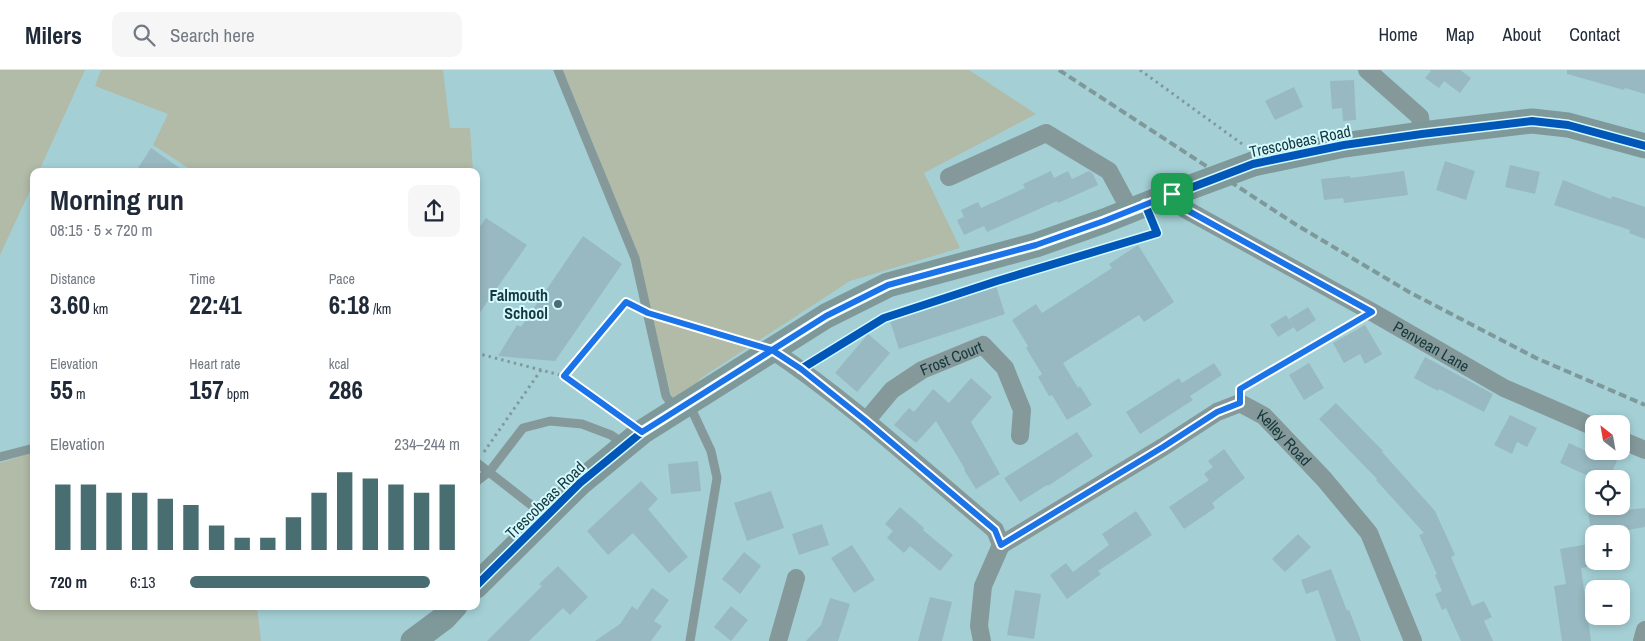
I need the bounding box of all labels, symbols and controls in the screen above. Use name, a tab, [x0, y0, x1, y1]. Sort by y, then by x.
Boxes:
search box	[112, 12, 462, 57]
text: Milers	[25, 19, 82, 51]
icon: search	[130, 21, 158, 49]
text: Search here	[170, 22, 255, 48]
text: Home	[1378, 22, 1418, 47]
text: Map	[1446, 22, 1475, 47]
text: About	[1503, 22, 1541, 47]
text: Contact	[1569, 22, 1620, 47]
street label: Trescobeas Road	[1247, 120, 1353, 162]
pin	[1151, 173, 1193, 215]
icon: arrive	[1158, 180, 1186, 208]
text: Morning run	[50, 181, 184, 219]
button: share	[408, 185, 460, 237]
text: 08:15 · 5 × 720 m	[50, 219, 153, 241]
text: Distance	[50, 270, 95, 288]
text: Time	[189, 270, 215, 288]
text: Pace	[329, 270, 355, 288]
place label: Falmouth School	[490, 284, 548, 324]
text: 3.60	[50, 288, 90, 322]
text: 22:41	[189, 288, 242, 322]
text: 6:18	[329, 288, 370, 322]
marker: Falmouth School	[552, 298, 564, 310]
text: km	[90, 300, 108, 318]
text: /km	[370, 300, 391, 318]
street label: Penvean Lane	[1389, 316, 1474, 377]
street label: Frost Court	[917, 335, 986, 381]
text: Elevation	[50, 355, 98, 373]
text: Heart rate	[189, 355, 240, 373]
text: kcal	[329, 355, 349, 373]
text: 55	[50, 373, 73, 407]
text: 157	[189, 373, 224, 407]
text: 286	[329, 373, 363, 407]
text: m	[73, 385, 86, 403]
text: bpm	[224, 385, 249, 403]
street label: Kelley Road	[1253, 403, 1317, 470]
north arrow	[1585, 415, 1630, 460]
map controls	[1585, 415, 1630, 625]
text: Elevation	[50, 433, 105, 455]
text: 234–244 m	[394, 433, 460, 455]
street label: Trescobeas Road	[500, 456, 590, 544]
button: locate	[1585, 470, 1630, 515]
button: +	[1585, 525, 1630, 570]
text: 720 m	[50, 571, 87, 593]
text: 6:13	[130, 571, 156, 593]
button: −	[1585, 580, 1630, 625]

